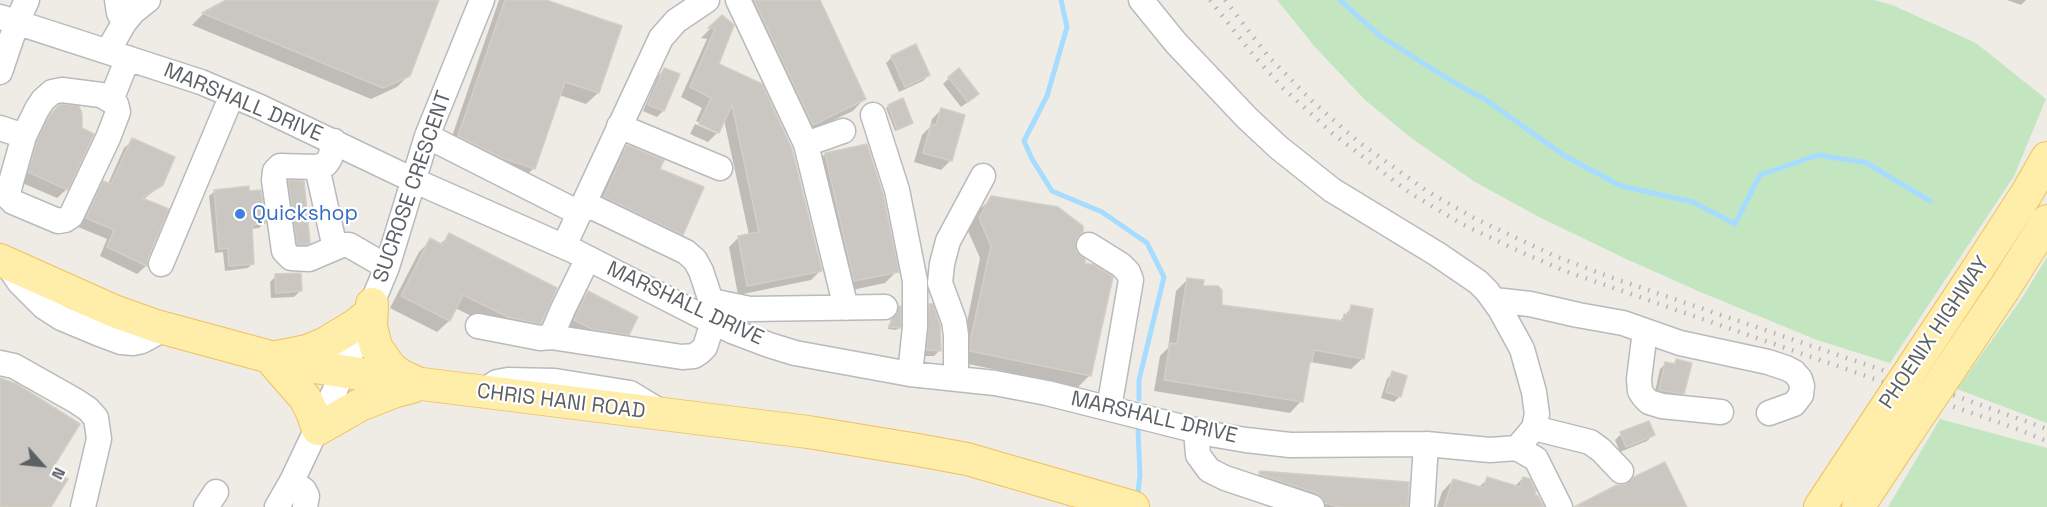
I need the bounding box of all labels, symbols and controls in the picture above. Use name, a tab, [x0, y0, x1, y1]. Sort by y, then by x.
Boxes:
street label: MARSHALL DRIVE	[160, 58, 326, 148]
street label: SUCROSE CRESCENT	[368, 88, 458, 286]
place label: Quickshop	[252, 201, 358, 227]
marker: Quickshop	[233, 207, 247, 221]
street label: PHOENIX HIGHWAY	[1875, 252, 1995, 414]
street label: MARSHALL DRIVE	[603, 257, 767, 351]
street label: CHRIS HANI ROAD	[475, 379, 647, 425]
street label: MARSHALL DRIVE	[1068, 387, 1240, 449]
north arrow	[12, 435, 72, 495]
text: N	[47, 464, 70, 483]

